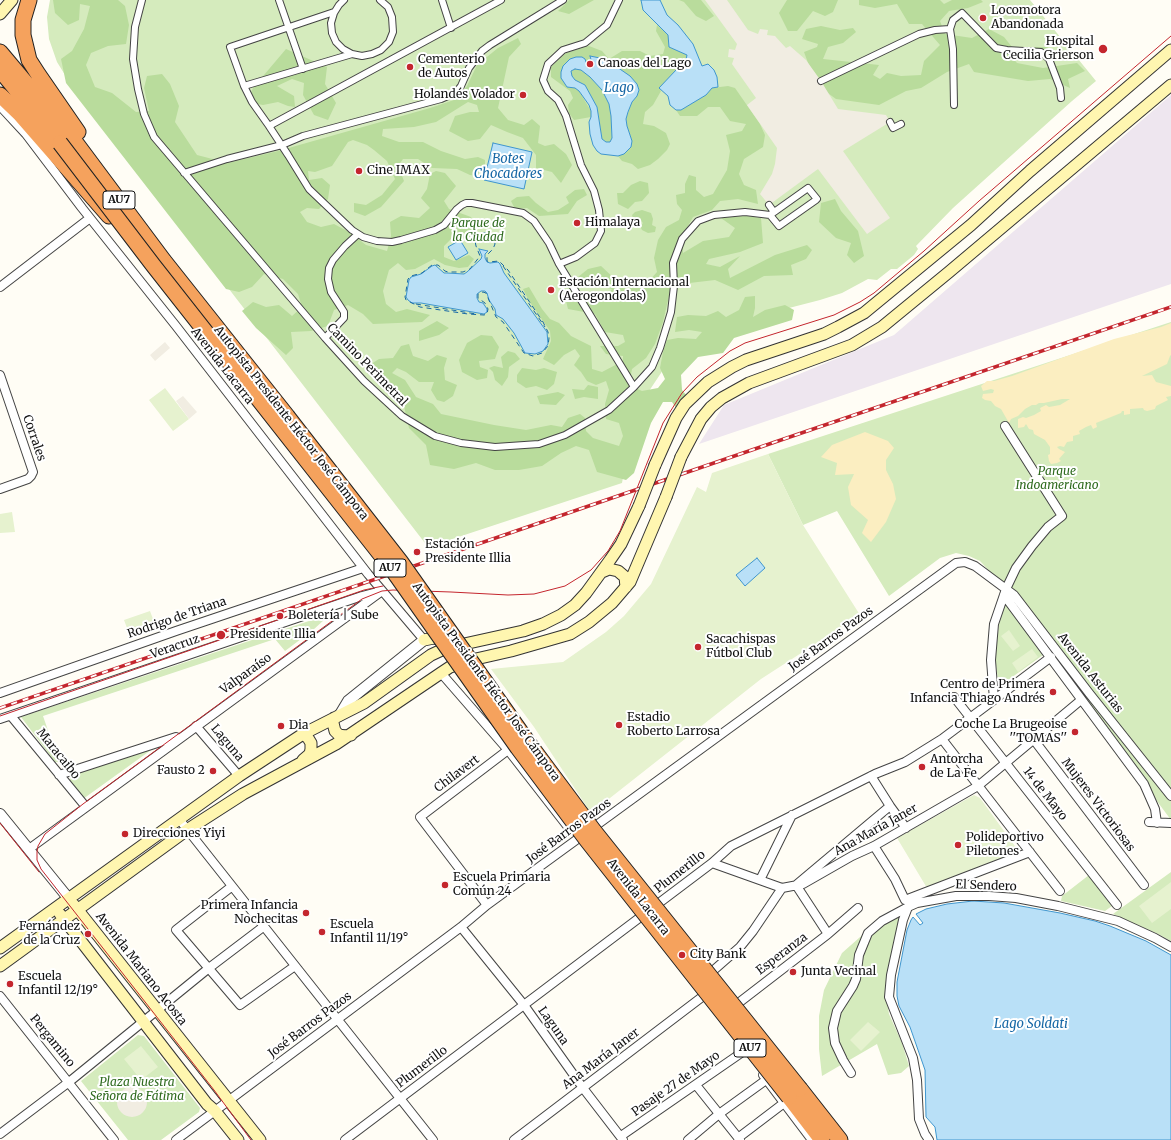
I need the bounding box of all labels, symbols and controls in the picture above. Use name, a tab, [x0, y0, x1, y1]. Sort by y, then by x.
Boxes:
place label: Locomotora Abandonada	[991, 4, 1064, 32]
marker: Locomotora Abandonada	[978, 13, 988, 23]
place label: Hospital Cecilia Grierson	[1003, 35, 1094, 63]
marker: Hospital Cecilia Grierson	[1097, 43, 1109, 55]
place label: Cementerio de Autos	[418, 53, 485, 81]
place label: Canoas del Lago	[598, 57, 691, 71]
marker: Canoas del Lago	[585, 59, 595, 69]
marker: Cementerio de Autos	[405, 62, 415, 72]
water label: Lago	[604, 80, 634, 96]
place label: Holandés Volador	[414, 88, 515, 102]
marker: Holandés Volador	[518, 90, 528, 100]
water label: Botes Chocadores	[474, 151, 542, 182]
place label: Cine IMAX	[367, 164, 430, 178]
marker: Cine IMAX	[354, 166, 364, 176]
road number: AU7	[103, 191, 135, 209]
place label: Himalaya	[585, 216, 640, 230]
park label: Parque de la Ciudad	[451, 217, 505, 245]
marker: Himalaya	[572, 218, 582, 228]
place label: Estación Internacional (Aerogondolas)	[559, 276, 689, 304]
marker: Estación Internacional (Aerogondolas)	[546, 285, 556, 295]
street label: Camino Perimetral	[324, 321, 410, 409]
street label: Autopista Presidente Héctor José Cámpora	[211, 323, 371, 523]
street label: Avenida Lacarra	[188, 325, 256, 407]
street label: Corrales	[19, 413, 49, 463]
park label: Parque Indoamericano	[1016, 465, 1098, 493]
place label: Estación Presidente Illia	[425, 538, 511, 566]
marker: Estación Presidente Illia	[412, 547, 422, 557]
road number: AU7	[374, 559, 406, 577]
street label: Autopista Presidente Héctor José Cámpora	[409, 580, 563, 784]
street label: Rodrigo de Triana	[126, 594, 228, 642]
street label: José Barros Pazos	[786, 604, 876, 674]
place label: Boletería | Sube	[288, 609, 379, 623]
marker: Boletería | Sube	[275, 611, 285, 621]
place label: Presidente Illia	[230, 628, 316, 642]
marker: Presidente Illia	[215, 629, 227, 641]
street label: Avenida Asturias	[1054, 630, 1126, 716]
street label: Veracruz	[149, 632, 201, 662]
place label: Sacachispas Fútbol Club	[706, 633, 776, 661]
marker: Sacachispas Fútbol Club	[693, 642, 703, 652]
street label: Valparaíso	[218, 651, 274, 697]
place label: Centro de Primera Infancia Thiago Andrés	[910, 678, 1045, 706]
marker: Centro de Primera Infancia Thiago Andrés	[1048, 687, 1058, 697]
place label: Estadio Roberto Larrosa	[627, 711, 720, 739]
place label: Coche La Brugeoise ''TOMAS''	[955, 718, 1067, 746]
place label: Dia	[289, 719, 308, 733]
marker: Estadio Roberto Larrosa	[614, 720, 624, 730]
marker: Dia	[276, 721, 286, 731]
street label: Laguna	[208, 722, 246, 764]
street label: Maracaibo	[33, 726, 83, 782]
marker: Coche La Brugeoise ''TOMAS''	[1070, 727, 1080, 737]
street label: Chilavert	[432, 752, 482, 796]
place label: Antorcha de La Fe	[930, 753, 983, 781]
street label: Mujeres Victoriosas	[1058, 756, 1138, 854]
marker: Antorcha de La Fe	[917, 762, 927, 772]
place label: Fausto 2	[157, 764, 205, 778]
street label: 14 de Mayo	[1020, 765, 1070, 823]
marker: Fausto 2	[208, 766, 218, 776]
street label: José Barros Pazos	[524, 796, 614, 866]
street label: Ana María Janer	[832, 801, 920, 859]
place label: Direcciones Yiyi	[133, 827, 225, 841]
marker: Direcciones Yiyi	[120, 829, 130, 839]
place label: Polideportivo Piletones	[966, 831, 1044, 859]
marker: Polideportivo Piletones	[953, 840, 963, 850]
street label: Plumerillo	[652, 848, 708, 896]
street label: Avenida Lacarra	[604, 856, 672, 938]
place label: Escuela Primaria Común 24	[453, 871, 551, 899]
street label: El Sendero	[955, 878, 1017, 894]
marker: Escuela Primaria Común 24	[440, 880, 450, 890]
place label: Primera Infancia Nochecitas	[201, 899, 298, 927]
marker: Primera Infancia Nochecitas	[301, 908, 311, 918]
street label: Avenida Mariano Acosta	[92, 910, 190, 1028]
place label: Escuela Infantil 11/19°	[330, 918, 408, 946]
place label: Fernández de la Cruz	[19, 920, 80, 948]
marker: Escuela Infantil 11/19°	[317, 927, 327, 937]
marker: Fernández de la Cruz	[83, 929, 93, 939]
street label: Esperanza	[754, 930, 810, 978]
place label: City Bank	[690, 948, 746, 962]
marker: City Bank	[677, 950, 687, 960]
place label: Junta Vecinal	[801, 965, 876, 979]
marker: Junta Vecinal	[788, 967, 798, 977]
place label: Escuela Infantil 12/19°	[18, 970, 98, 998]
marker: Escuela Infantil 12/19°	[5, 979, 15, 989]
street label: José Barros Pazos	[266, 989, 354, 1061]
street label: Laguna	[535, 1004, 571, 1048]
street label: Pergamino	[26, 1012, 78, 1070]
water label: Lago Soldati	[994, 1016, 1068, 1032]
street label: Ana María Janer	[560, 1025, 642, 1093]
road number: AU7	[734, 1039, 766, 1057]
street label: Plumerillo	[394, 1043, 450, 1091]
street label: Pasaje 27 de Mayo	[629, 1048, 723, 1120]
park label: Plaza Nuestra Señora de Fátima	[90, 1076, 184, 1104]

